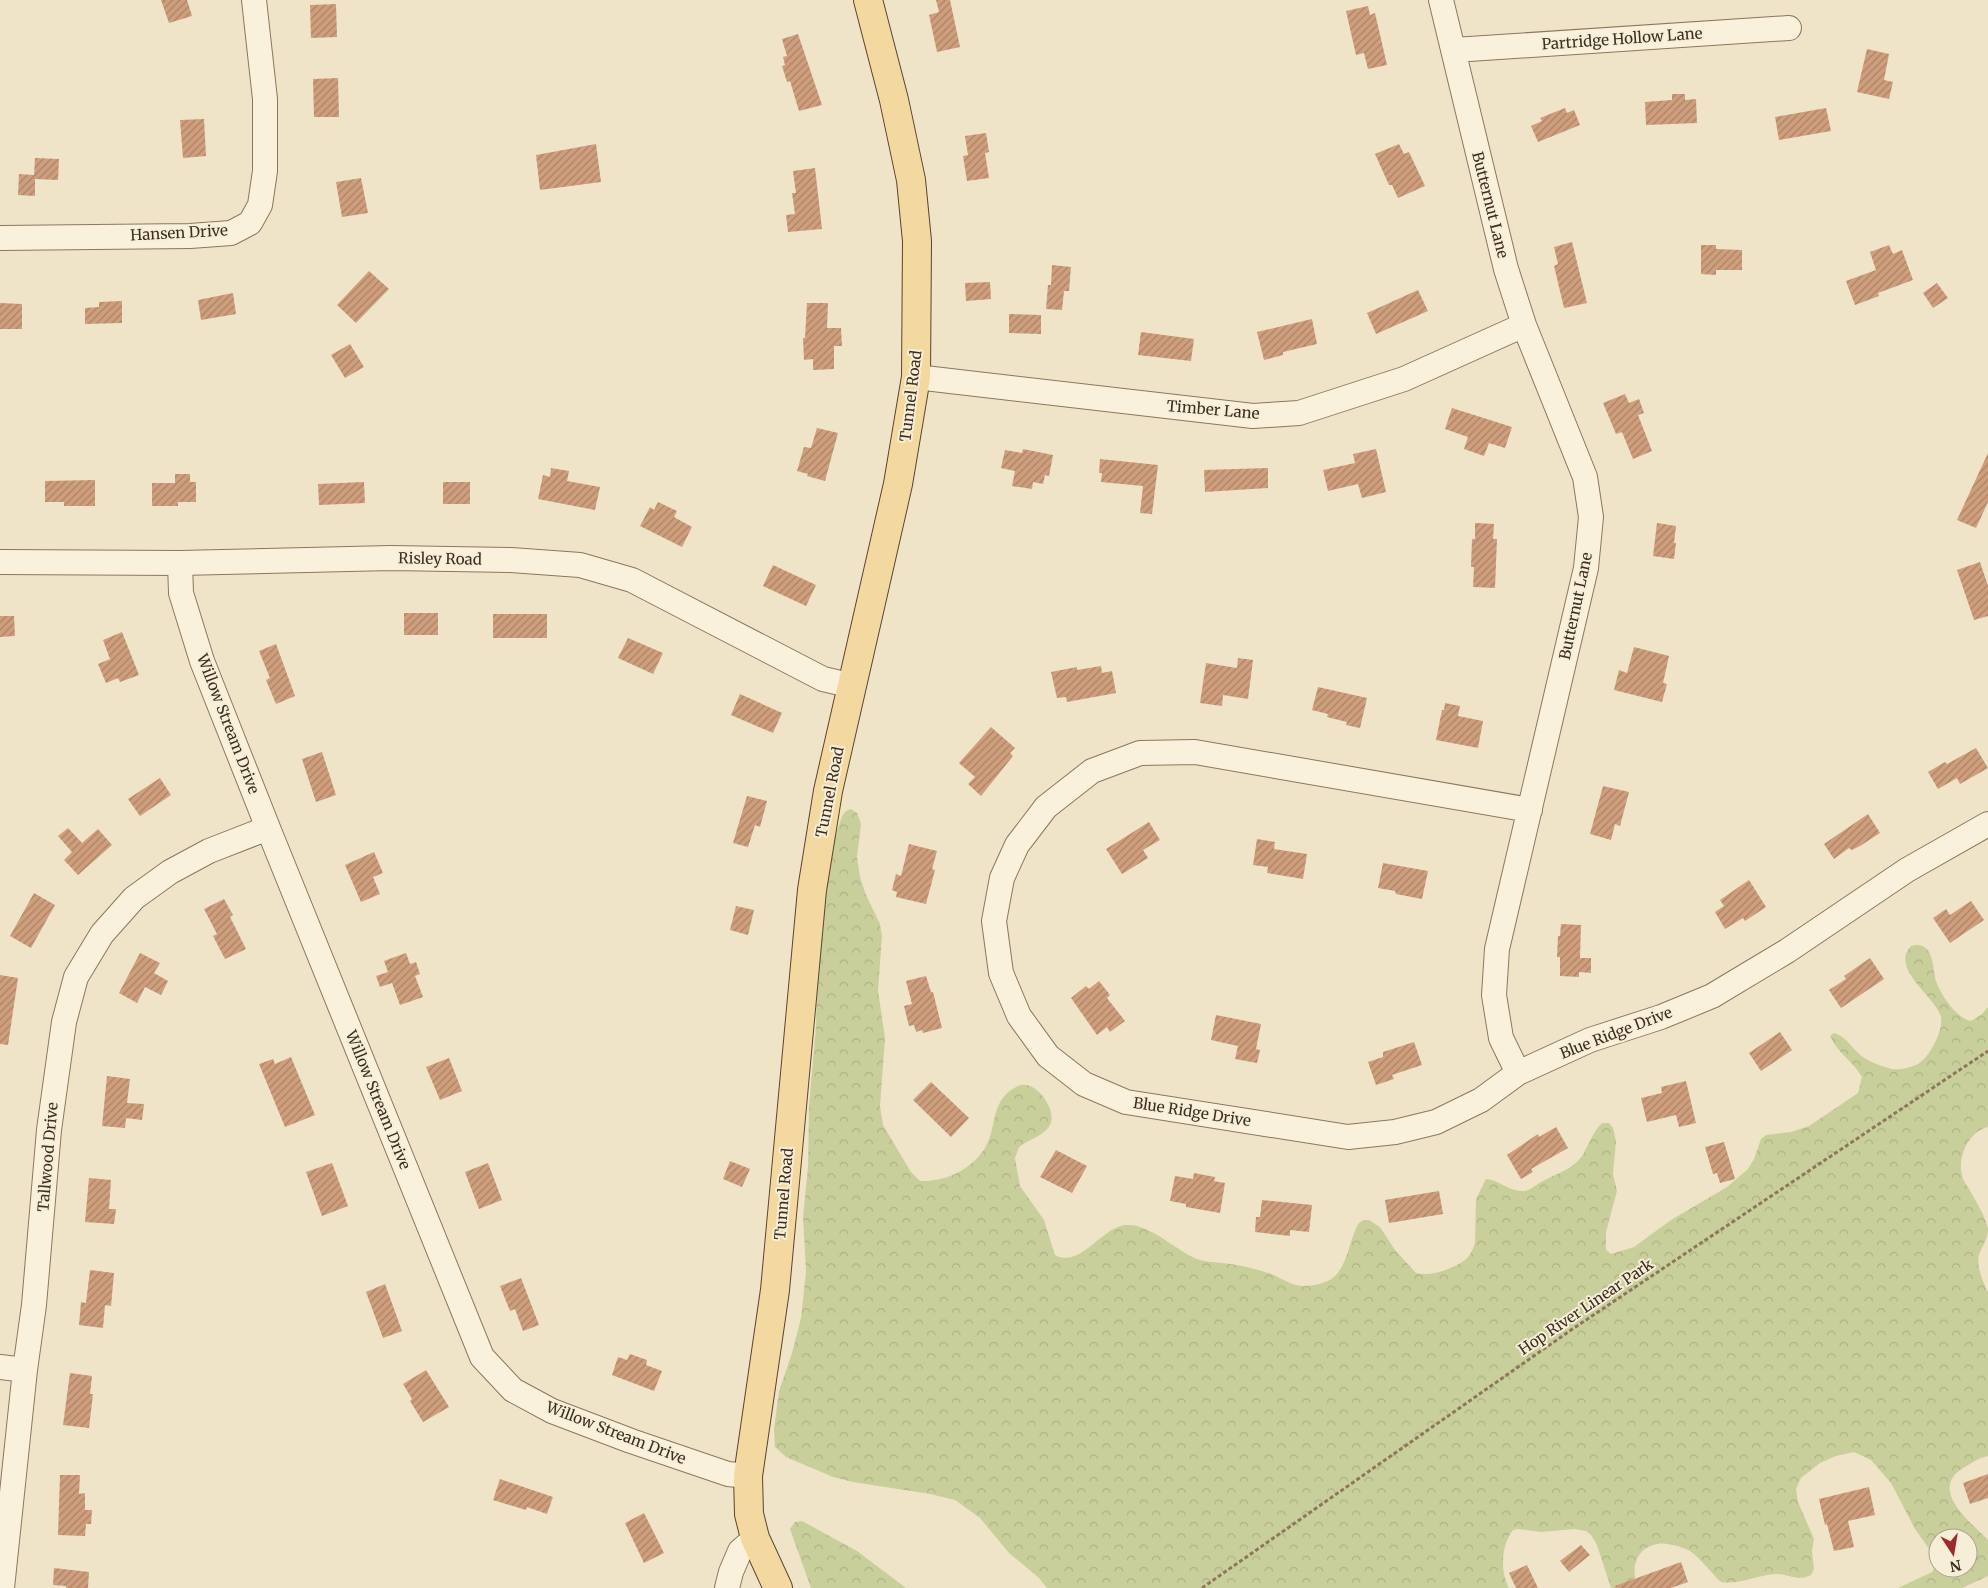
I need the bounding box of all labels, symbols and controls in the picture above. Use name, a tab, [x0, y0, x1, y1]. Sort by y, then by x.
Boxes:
street label: Partridge Hollow Lane	[1541, 23, 1703, 54]
street label: Butternut Lane	[1468, 150, 1513, 260]
street label: Hansen Drive	[130, 220, 228, 245]
street label: Tunnel Road	[895, 349, 926, 443]
street label: Timber Lane	[1166, 396, 1260, 423]
street label: Risley Road	[398, 548, 482, 569]
street label: Butternut Lane	[1555, 550, 1596, 661]
street label: Willow Stream Drive	[193, 650, 264, 797]
street label: Tunnel Road	[811, 745, 848, 839]
street label: Blue Ridge Drive	[1557, 1002, 1675, 1063]
street label: Willow Stream Drive	[342, 1027, 415, 1172]
street label: Blue Ridge Drive	[1132, 1093, 1252, 1130]
street label: Tallwood Drive	[33, 1101, 62, 1213]
street label: Tunnel Road	[770, 1147, 797, 1241]
street label: Hop River Linear Park	[1515, 1254, 1657, 1359]
street label: Willow Stream Drive	[543, 1397, 689, 1468]
north arrow	[1928, 1528, 1978, 1578]
text: N	[1948, 1556, 1963, 1576]

